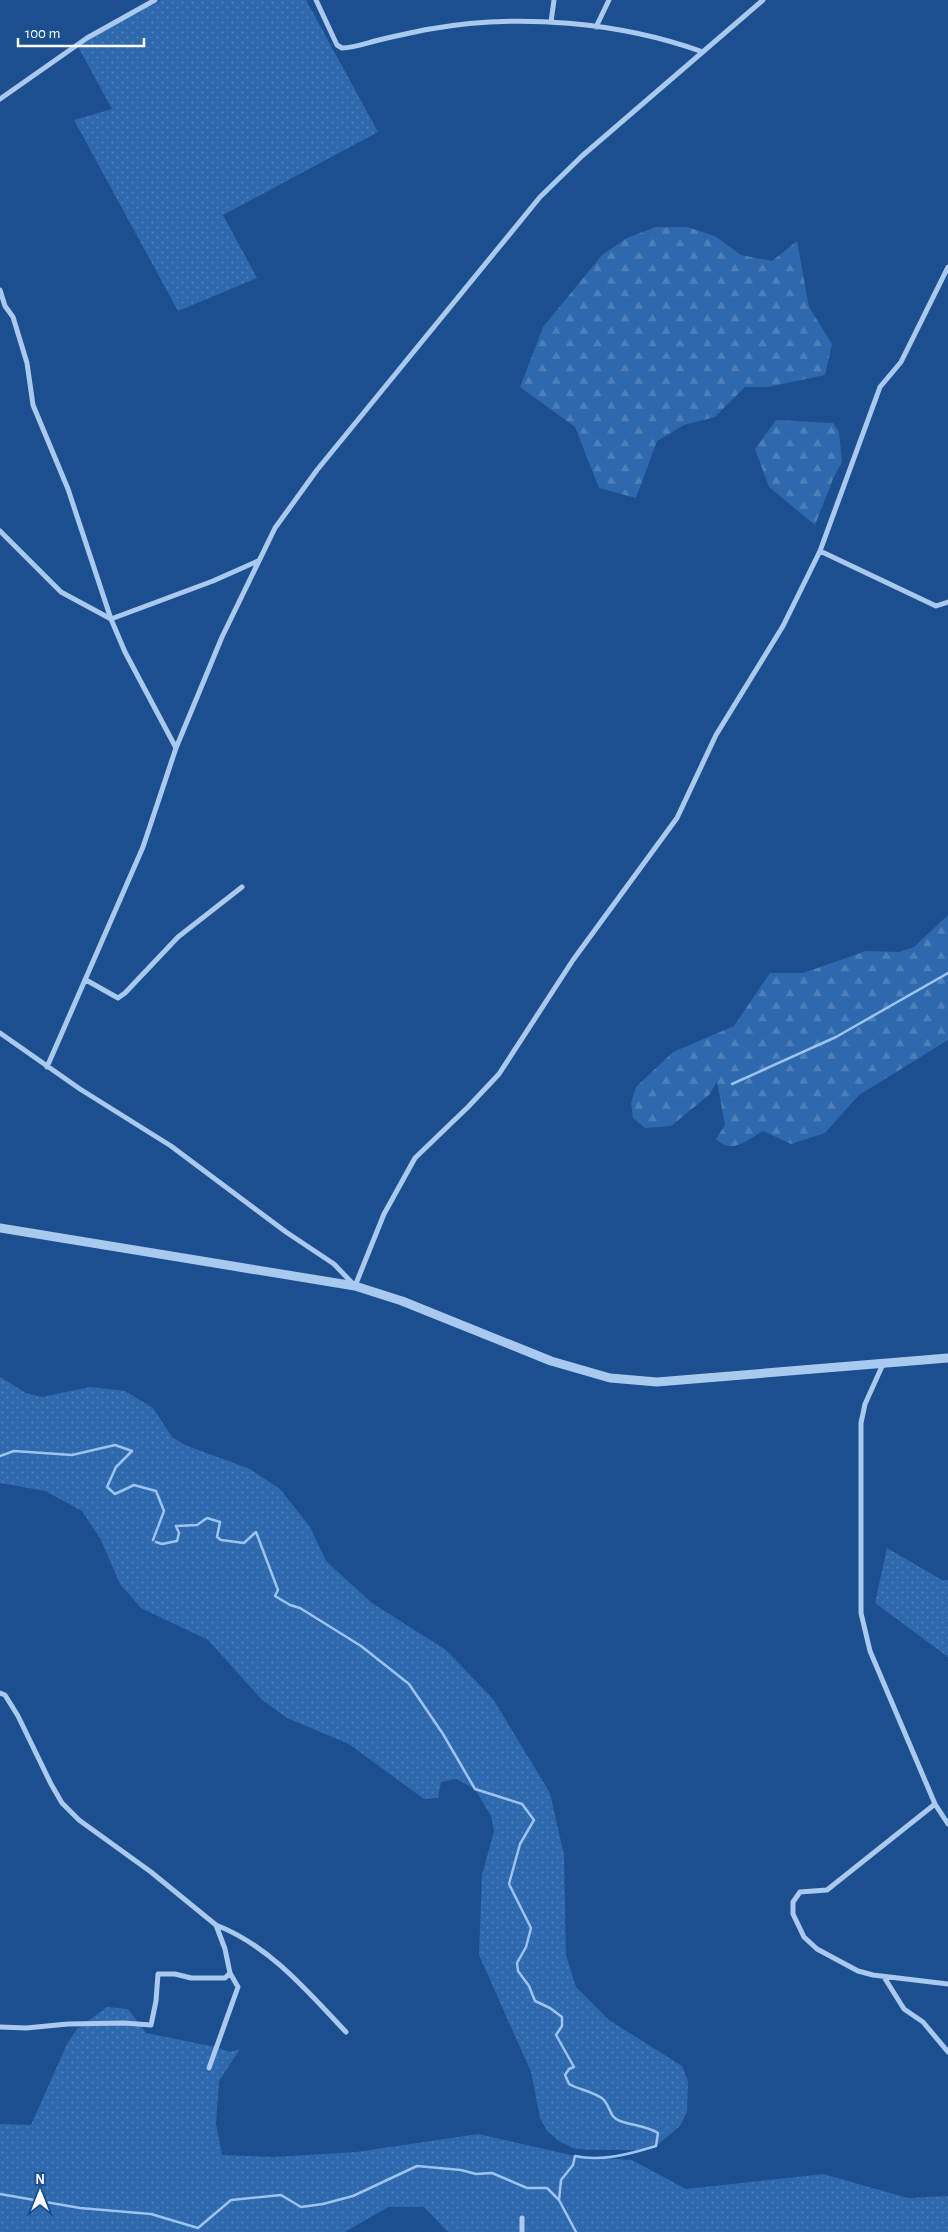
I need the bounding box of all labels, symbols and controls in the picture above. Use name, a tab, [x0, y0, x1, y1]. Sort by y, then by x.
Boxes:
scale bar	[18, 15, 144, 47]
text: 100 m	[25, 26, 60, 41]
north arrow	[15, 2167, 65, 2217]
text: N	[35, 2173, 45, 2187]

